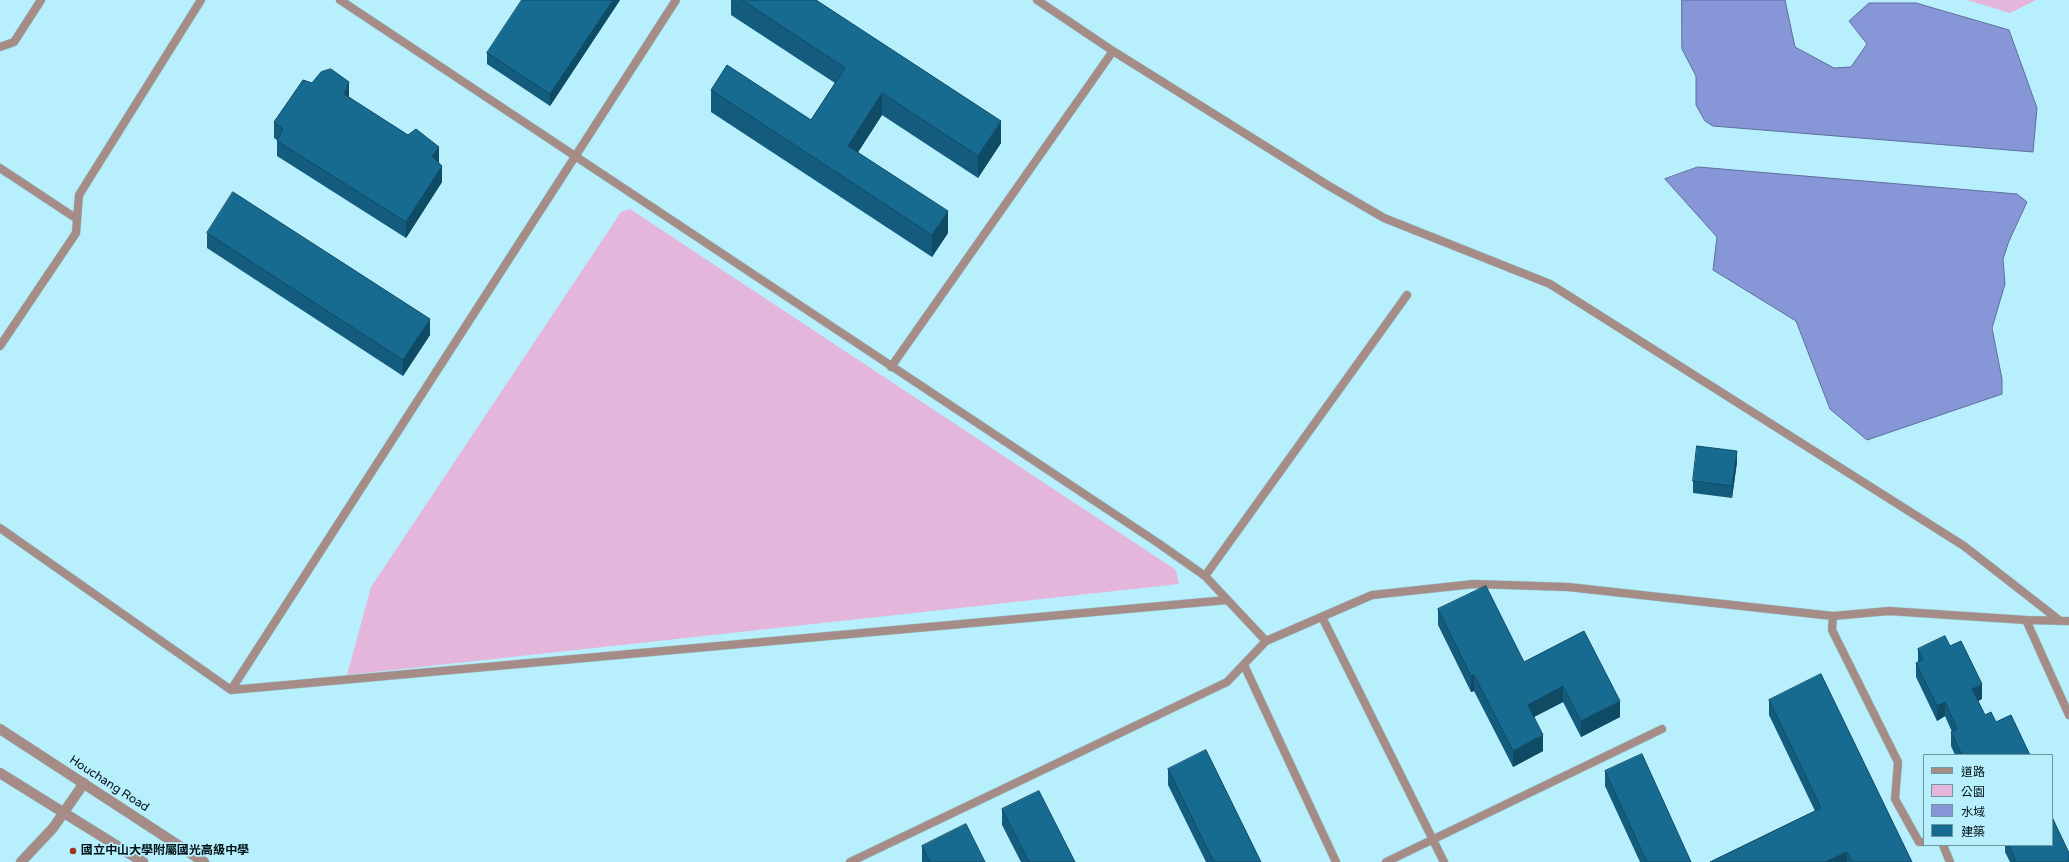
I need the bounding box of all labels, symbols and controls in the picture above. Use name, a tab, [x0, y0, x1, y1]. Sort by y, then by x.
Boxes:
street label: Houchang Road	[66, 753, 152, 815]
legend	[1923, 754, 2053, 846]
text: 道路	[1961, 765, 1985, 779]
text: 公園	[1961, 785, 1985, 799]
text: 水域	[1961, 805, 1985, 819]
text: 建築	[1961, 825, 1985, 839]
place label: 國立中山大學附屬國光高級中學	[81, 844, 249, 858]
marker: 國立中山大學附屬國光高級中學	[68, 846, 78, 856]

